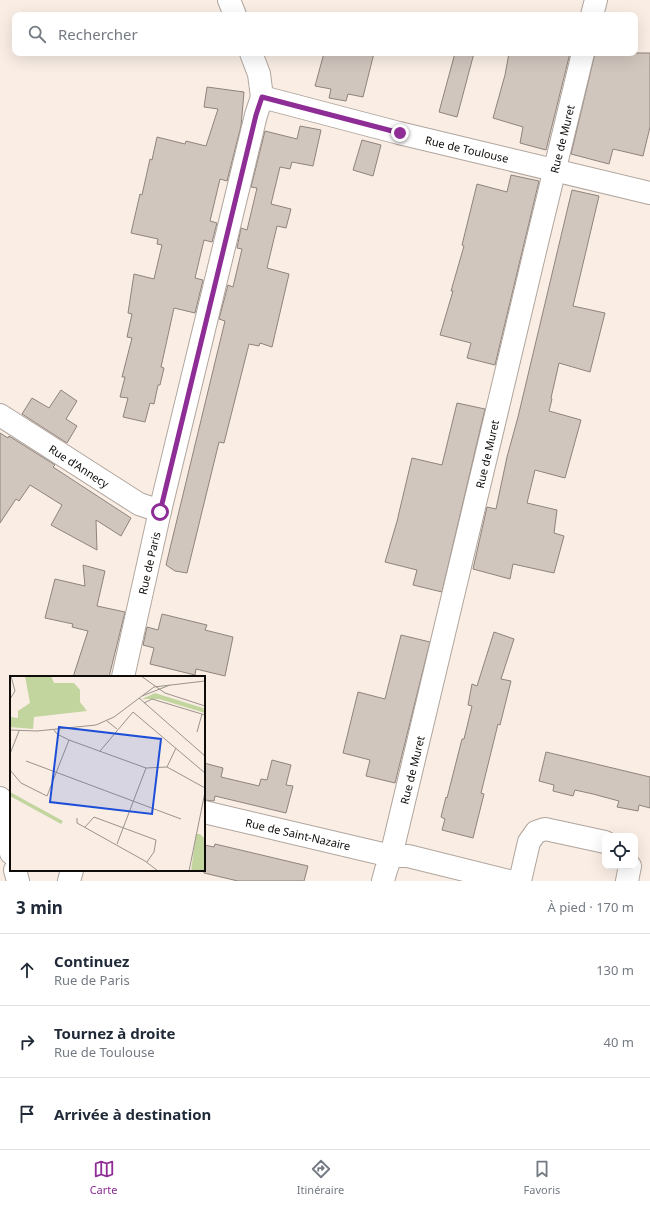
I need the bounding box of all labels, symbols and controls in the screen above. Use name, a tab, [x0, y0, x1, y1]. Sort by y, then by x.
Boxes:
search box	[12, 12, 638, 56]
icon: search	[26, 23, 48, 45]
text: Rechercher	[58, 24, 138, 44]
street label: Rue de Muret	[546, 103, 578, 175]
route end	[391, 124, 409, 142]
street label: Rue de Toulouse	[424, 132, 510, 166]
street label: Rue de Muret	[472, 418, 502, 490]
street label: Rue d'Annecy	[46, 441, 112, 491]
route start	[151, 503, 169, 521]
street label: Rue de Paris	[134, 530, 164, 596]
inset map	[10, 676, 205, 871]
street label: Rue de Muret	[396, 734, 428, 806]
street label: Rue de Saint-Nazaire	[244, 815, 352, 853]
map controls	[602, 833, 638, 869]
button: locate	[602, 833, 638, 869]
text: 3 min	[16, 896, 63, 919]
text: À pied · 170 m	[548, 898, 634, 916]
text: Continuez	[54, 951, 129, 971]
icon: ahead	[16, 959, 38, 981]
text: 130 m	[596, 961, 634, 979]
text: Rue de Paris	[54, 971, 130, 989]
text: Tournez à droite	[54, 1023, 175, 1043]
icon: right	[16, 1031, 38, 1053]
text: 40 m	[604, 1033, 634, 1051]
text: Rue de Toulouse	[54, 1043, 155, 1061]
icon: arrive	[16, 1103, 38, 1125]
text: Arrivée à destination	[54, 1104, 211, 1124]
tab: Carte	[90, 1158, 118, 1197]
tab: Itinéraire	[297, 1158, 344, 1197]
tab: Favoris	[524, 1158, 560, 1197]

